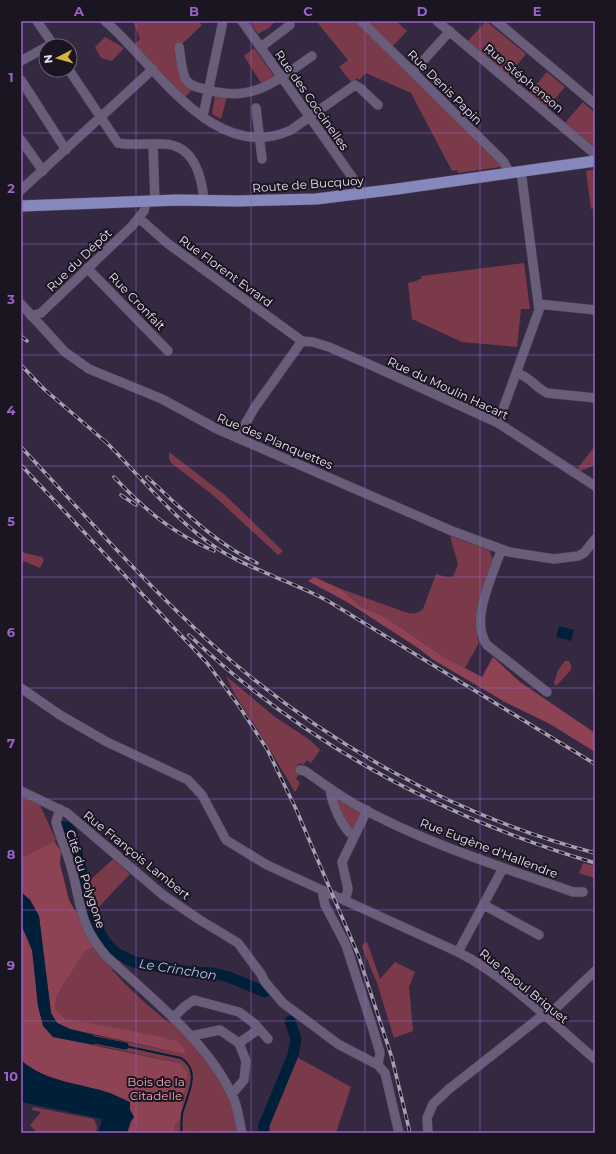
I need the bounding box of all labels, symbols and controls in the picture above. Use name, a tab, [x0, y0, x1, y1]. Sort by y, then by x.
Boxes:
text: A	[73, 3, 85, 19]
text: B	[189, 3, 199, 19]
text: C	[303, 3, 313, 19]
text: D	[417, 3, 428, 19]
text: E	[533, 3, 542, 19]
north arrow	[38, 38, 78, 78]
street label: Rue Stéphenson	[481, 40, 567, 116]
street label: Rue Denis Papin	[404, 46, 486, 128]
street label: Rue des Coccinelles	[272, 47, 352, 153]
text: N	[41, 54, 55, 64]
text: 1	[8, 69, 14, 85]
street label: Route de Bucquoy	[252, 173, 365, 195]
text: 2	[7, 180, 15, 196]
street label: Rue du Dépôt	[44, 225, 115, 295]
street label: Rue Florent Evrard	[176, 232, 276, 310]
street label: Rue Cronfalt	[106, 269, 169, 333]
text: 3	[6, 291, 15, 307]
street label: Rue du Moulin Hacart	[385, 353, 511, 423]
text: 4	[7, 402, 16, 418]
street label: Rue des Planquettes	[215, 410, 335, 472]
text: 5	[7, 513, 15, 529]
text: 6	[7, 624, 16, 640]
text: 7	[7, 735, 15, 751]
street label: Rue François Lambert	[81, 807, 193, 903]
street label: Rue Eugène d'Hallendre	[418, 815, 560, 881]
street label: Cité du Polygone	[63, 828, 109, 930]
text: 8	[7, 846, 16, 862]
street label: Rue Raoul Briquet	[476, 946, 572, 1027]
water label: Le Crinchon	[138, 955, 218, 983]
text: 9	[7, 957, 15, 973]
text: 10	[4, 1068, 18, 1084]
park label: Bois de la Citadelle	[127, 1074, 185, 1103]

